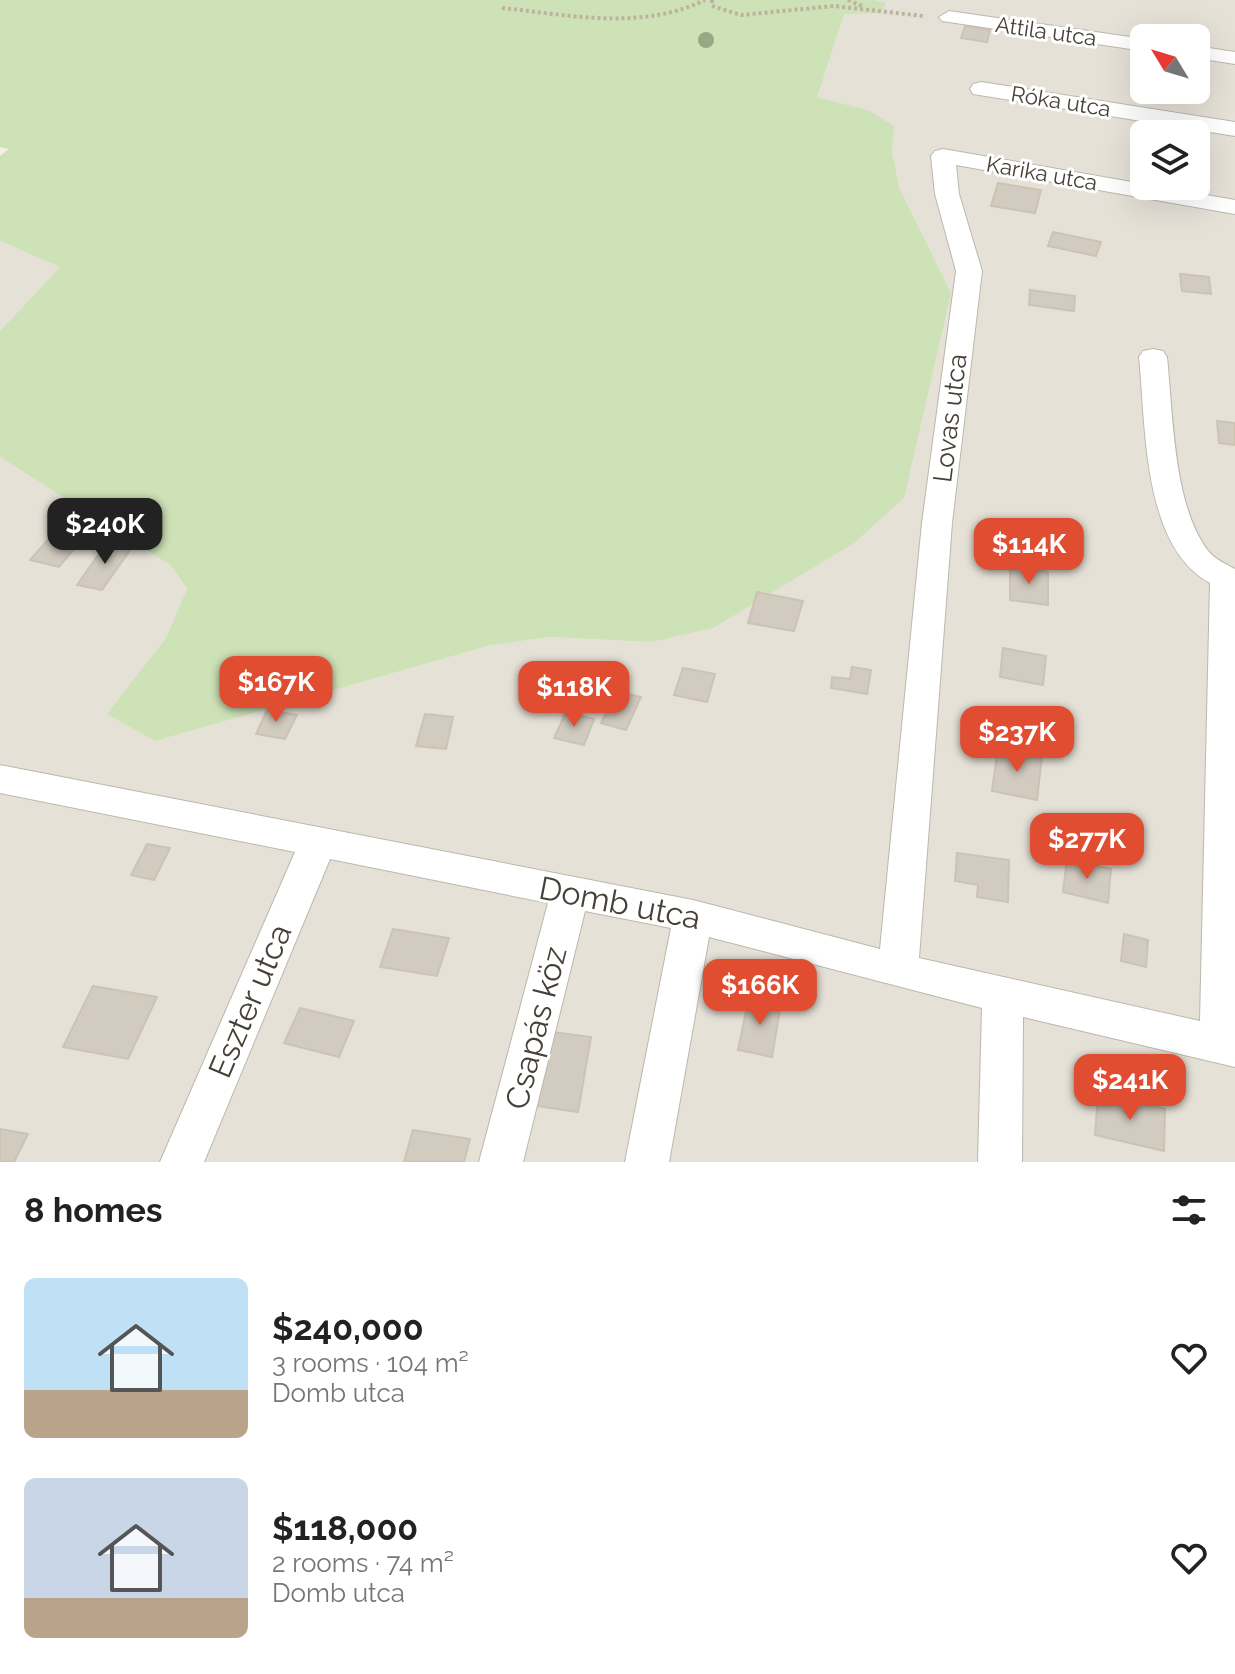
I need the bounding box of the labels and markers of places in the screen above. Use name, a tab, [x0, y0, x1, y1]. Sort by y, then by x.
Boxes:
pin: $240K	[49, 498, 161, 566]
pin: $114K	[973, 518, 1085, 586]
pin: $167K	[220, 656, 332, 724]
pin: $118K	[518, 661, 630, 729]
pin: $237K	[961, 706, 1073, 774]
pin: $277K	[1031, 813, 1143, 881]
pin: $166K	[704, 959, 816, 1027]
pin: $241K	[1074, 1054, 1186, 1122]

